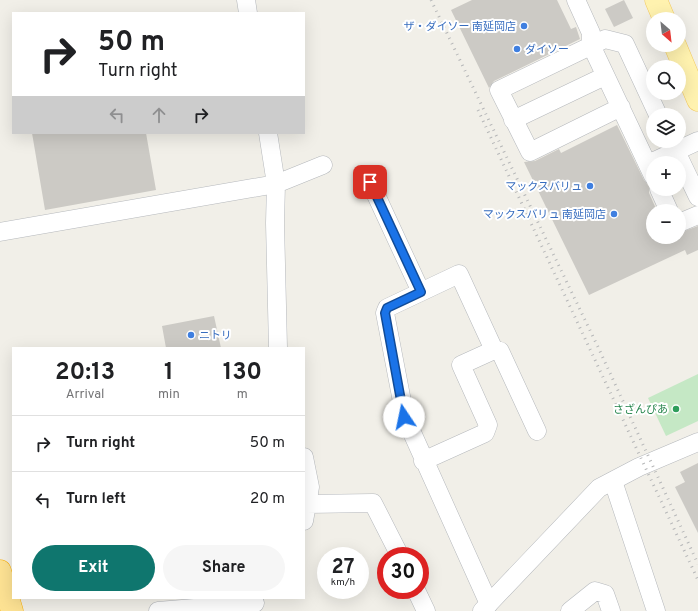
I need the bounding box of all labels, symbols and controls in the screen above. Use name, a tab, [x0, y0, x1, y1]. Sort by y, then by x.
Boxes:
north arrow	[646, 12, 686, 52]
map controls	[646, 12, 686, 244]
place label: ザ・ダイソー 南延岡店	[403, 20, 516, 34]
marker: ザ・ダイソー 南延岡店	[519, 21, 529, 31]
text: 50 m	[98, 25, 165, 61]
icon: right	[32, 28, 84, 80]
place label: ダイソー	[525, 43, 569, 57]
marker: ダイソー	[512, 44, 522, 54]
text: Turn right	[98, 60, 178, 83]
button: search	[646, 60, 686, 100]
icon: left	[106, 104, 128, 126]
icon: ahead	[148, 104, 170, 126]
icon: right	[190, 104, 212, 126]
button: layers	[646, 108, 686, 148]
button: +	[646, 156, 686, 196]
pin	[353, 165, 387, 199]
icon: arrive	[359, 171, 381, 193]
place label: マックスバリュ	[505, 180, 582, 194]
marker: マックスバリュ	[585, 181, 595, 191]
button: −	[646, 204, 686, 244]
place label: マックスバリュ 南延岡店	[483, 208, 606, 222]
marker: マックスバリュ 南延岡店	[609, 209, 619, 219]
place label: ニトリ	[199, 329, 232, 343]
marker: ニトリ	[186, 330, 196, 340]
text: 20:13	[55, 358, 115, 388]
text: 1	[164, 358, 174, 388]
text: 130	[223, 358, 262, 388]
text: Arrival	[66, 387, 104, 403]
text: min	[158, 387, 180, 403]
text: m	[237, 387, 248, 403]
position arrow	[383, 396, 425, 438]
place label: さざんぴあ	[613, 403, 668, 417]
marker: さざんぴあ	[671, 404, 681, 414]
icon: right	[32, 433, 54, 455]
text: Turn right	[66, 434, 135, 453]
text: 50 m	[250, 434, 285, 453]
icon: left	[32, 489, 54, 511]
text: Turn left	[66, 490, 126, 509]
text: 20 m	[250, 490, 285, 509]
button: Exit	[32, 545, 155, 591]
button: Share	[163, 545, 285, 591]
speed limit sign: 30	[377, 547, 429, 599]
text: 27	[332, 555, 354, 581]
text: km/h	[331, 576, 355, 589]

